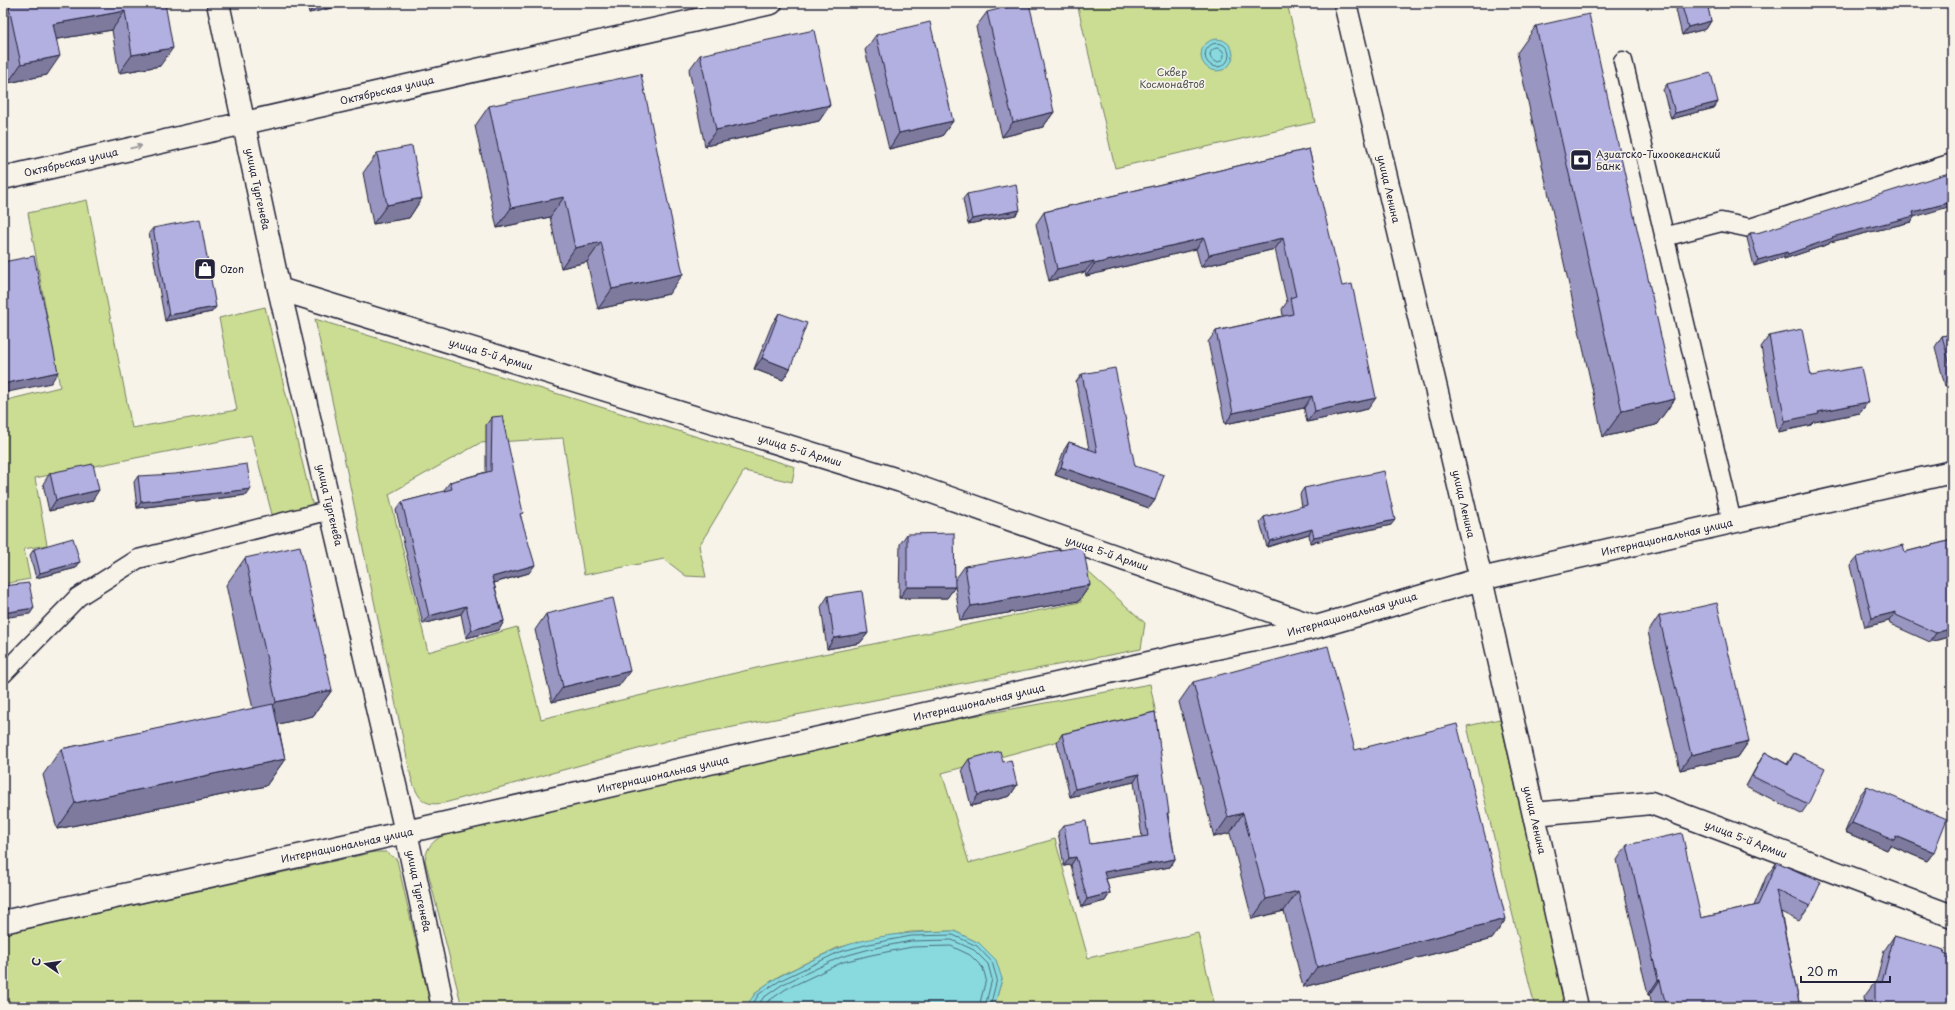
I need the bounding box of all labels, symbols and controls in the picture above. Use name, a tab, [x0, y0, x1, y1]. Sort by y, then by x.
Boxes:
park label: Сквер Космонавтов	[1139, 64, 1205, 91]
street label: Октябрьская улица	[338, 71, 436, 108]
street label: Октябрьская улица	[22, 143, 120, 180]
one-way arrow	[130, 143, 143, 151]
place label: Азиатско-Тихоокеанский Банк	[1596, 146, 1721, 173]
street label: улица Тургенева	[242, 147, 275, 232]
bank icon: Азиатско-Тихоокеанский Банк	[1568, 147, 1594, 173]
street label: улица Ленина	[1374, 153, 1405, 225]
shop icon: Ozon	[192, 256, 218, 282]
place label: Ozon	[220, 261, 244, 276]
street label: улица 5-й Армии	[447, 334, 535, 373]
street label: улица 5-й Армии	[756, 430, 844, 469]
street label: улица Тургенева	[313, 463, 347, 548]
street label: улица Ленина	[1449, 468, 1480, 540]
street label: Интернациональная улица	[1600, 514, 1735, 559]
street label: улица 5-й Армии	[1064, 531, 1151, 574]
street label: Интернациональная улица	[1285, 588, 1419, 639]
street label: Интернациональная улица	[912, 679, 1047, 724]
street label: Интернациональная улица	[596, 751, 731, 796]
street label: улица Ленина	[1520, 784, 1551, 856]
street label: улица 5-й Армии	[1703, 816, 1790, 861]
street label: Интернациональная улица	[280, 823, 415, 866]
street label: улица Тургенева	[403, 849, 436, 934]
north arrow	[26, 944, 66, 984]
text: С	[27, 956, 45, 968]
scale bar	[1801, 958, 1890, 984]
text: 20 m	[1807, 962, 1838, 980]

